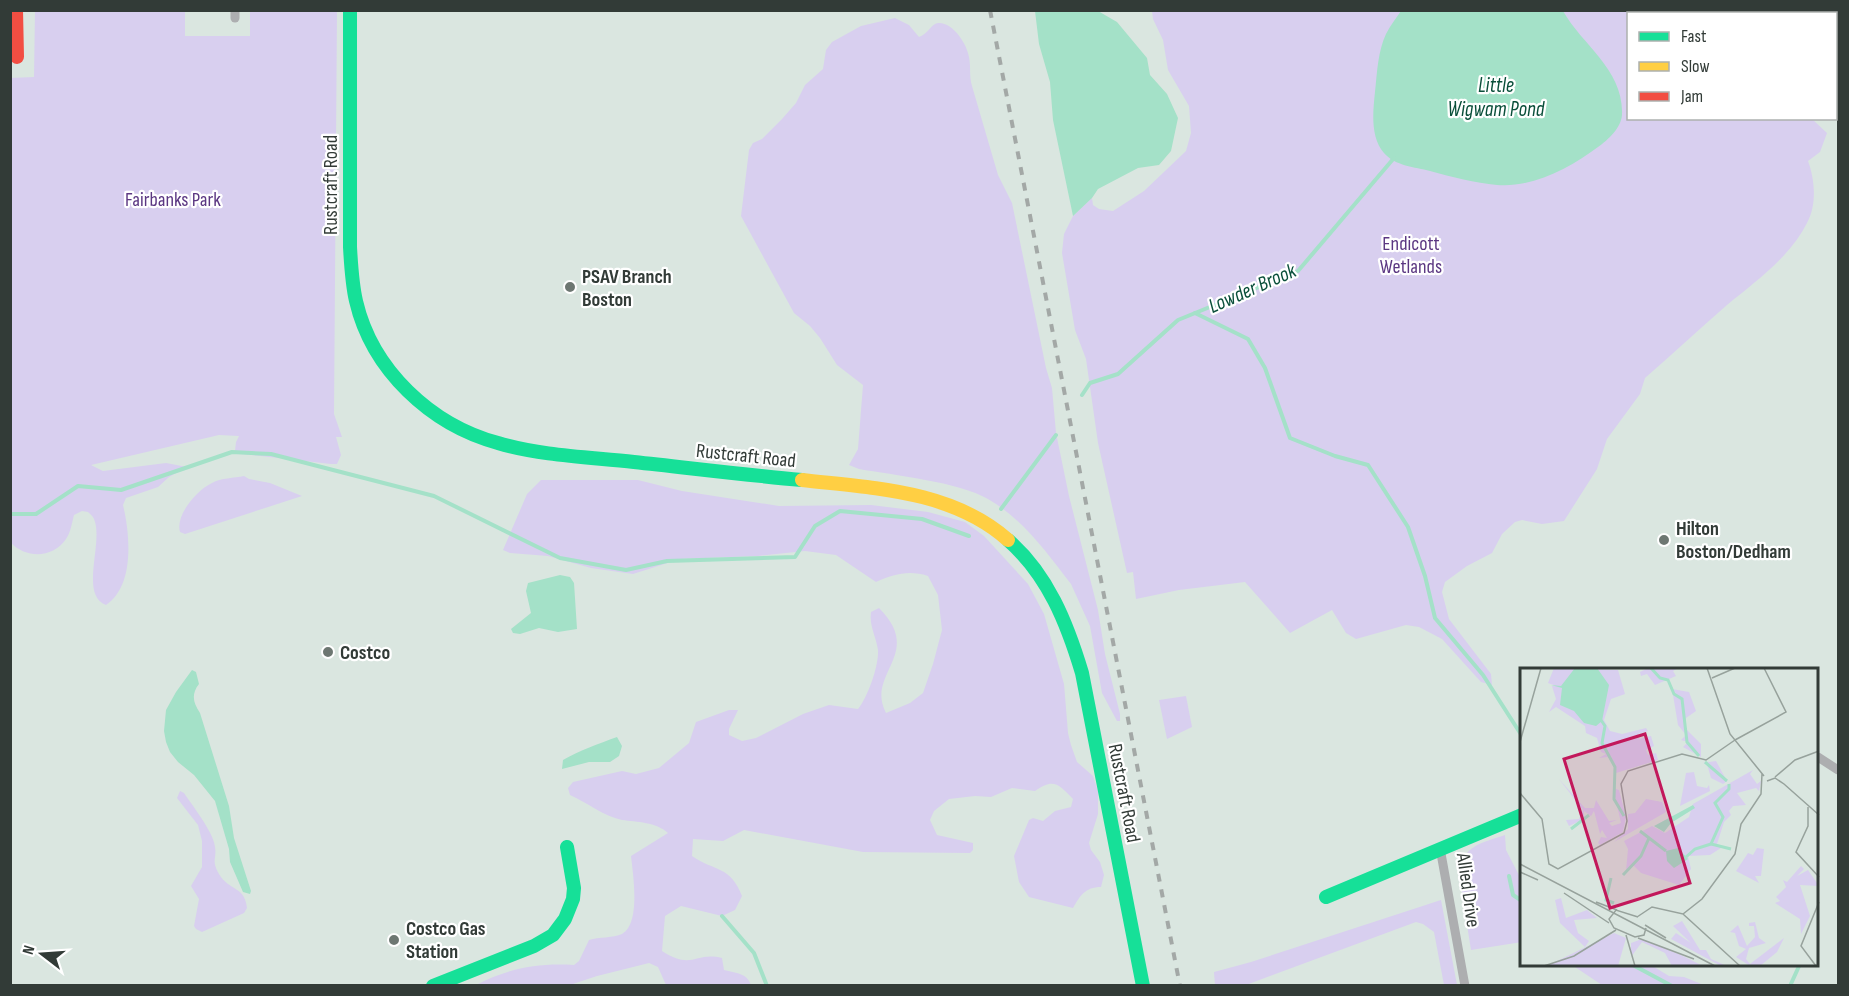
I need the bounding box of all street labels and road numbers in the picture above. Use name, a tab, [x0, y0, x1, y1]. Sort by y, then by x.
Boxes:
street label: Rustcraft Road	[319, 135, 343, 235]
street label: Rustcraft Road	[695, 439, 797, 473]
street label: Rustcraft Road	[1103, 742, 1145, 845]
street label: Allied Drive	[1451, 850, 1485, 929]

